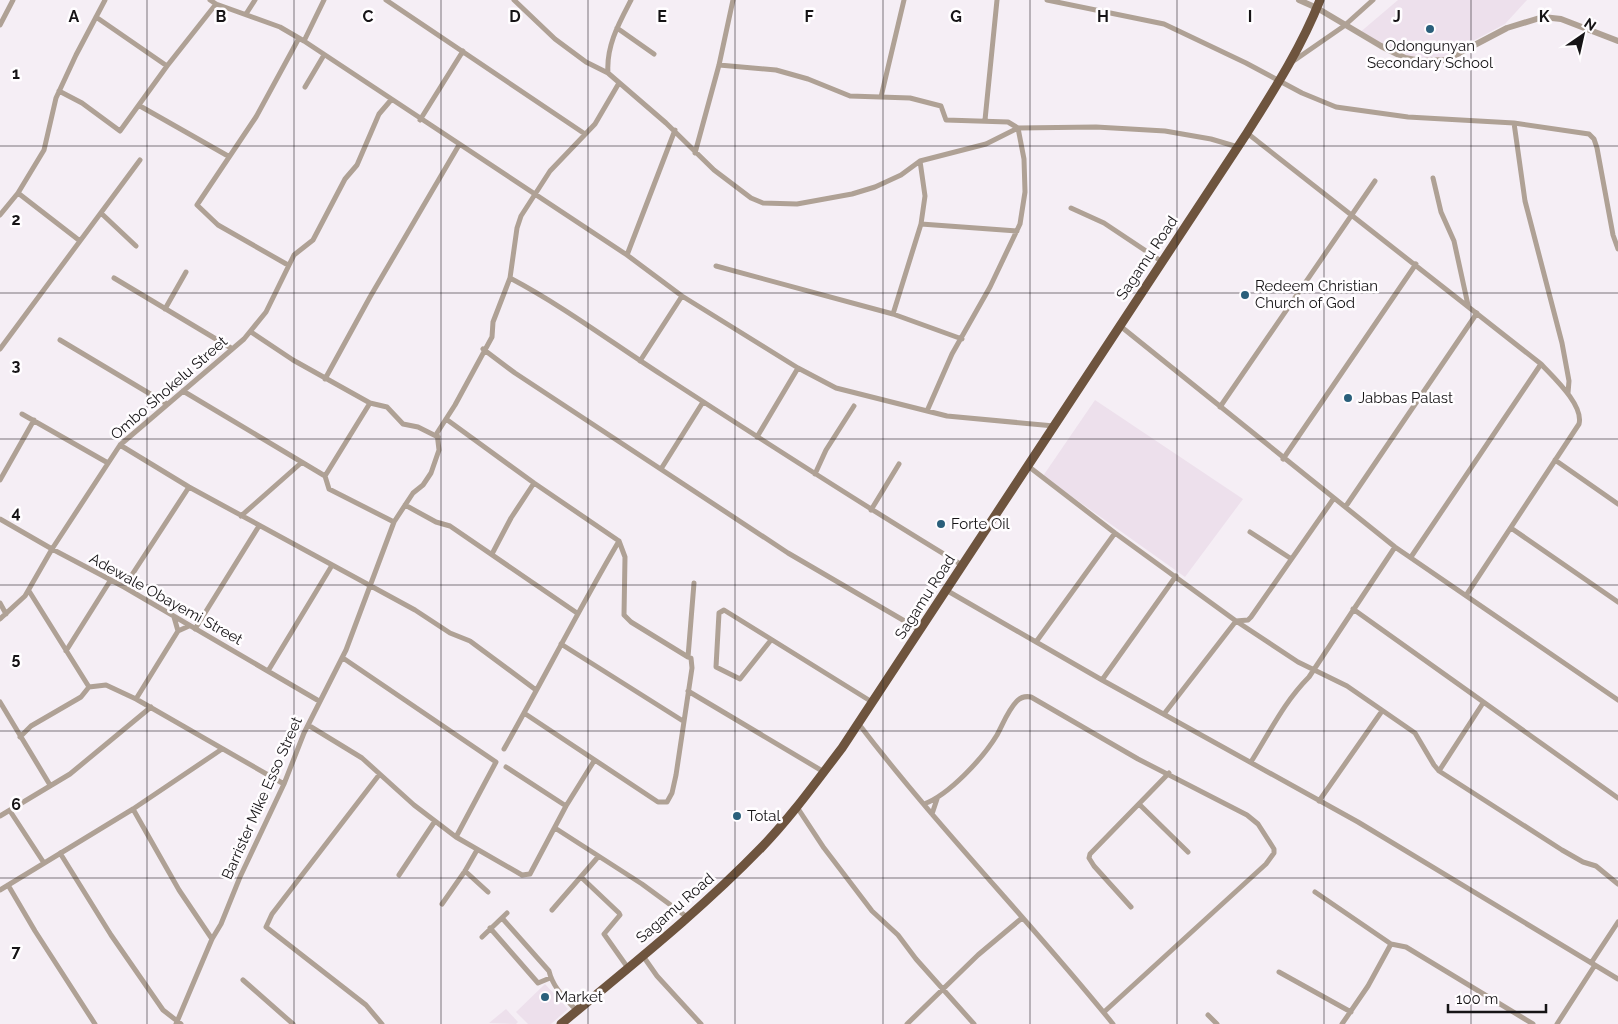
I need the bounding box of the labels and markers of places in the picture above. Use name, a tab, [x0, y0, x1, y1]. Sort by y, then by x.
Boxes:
marker: Odongunyan Secondary School	[1424, 23, 1436, 35]
place label: Odongunyan Secondary School	[1367, 37, 1494, 72]
place label: Redeem Christian Church of God	[1255, 277, 1378, 312]
marker: Redeem Christian Church of God	[1239, 289, 1251, 301]
place label: Jabbas Palast	[1358, 389, 1453, 407]
marker: Jabbas Palast	[1342, 392, 1354, 404]
place label: Forte Oil	[951, 515, 1011, 533]
marker: Forte Oil	[935, 518, 947, 530]
place label: Total	[747, 807, 781, 825]
marker: Total	[731, 810, 743, 822]
place label: Market	[555, 988, 603, 1006]
marker: Market	[539, 991, 551, 1003]

